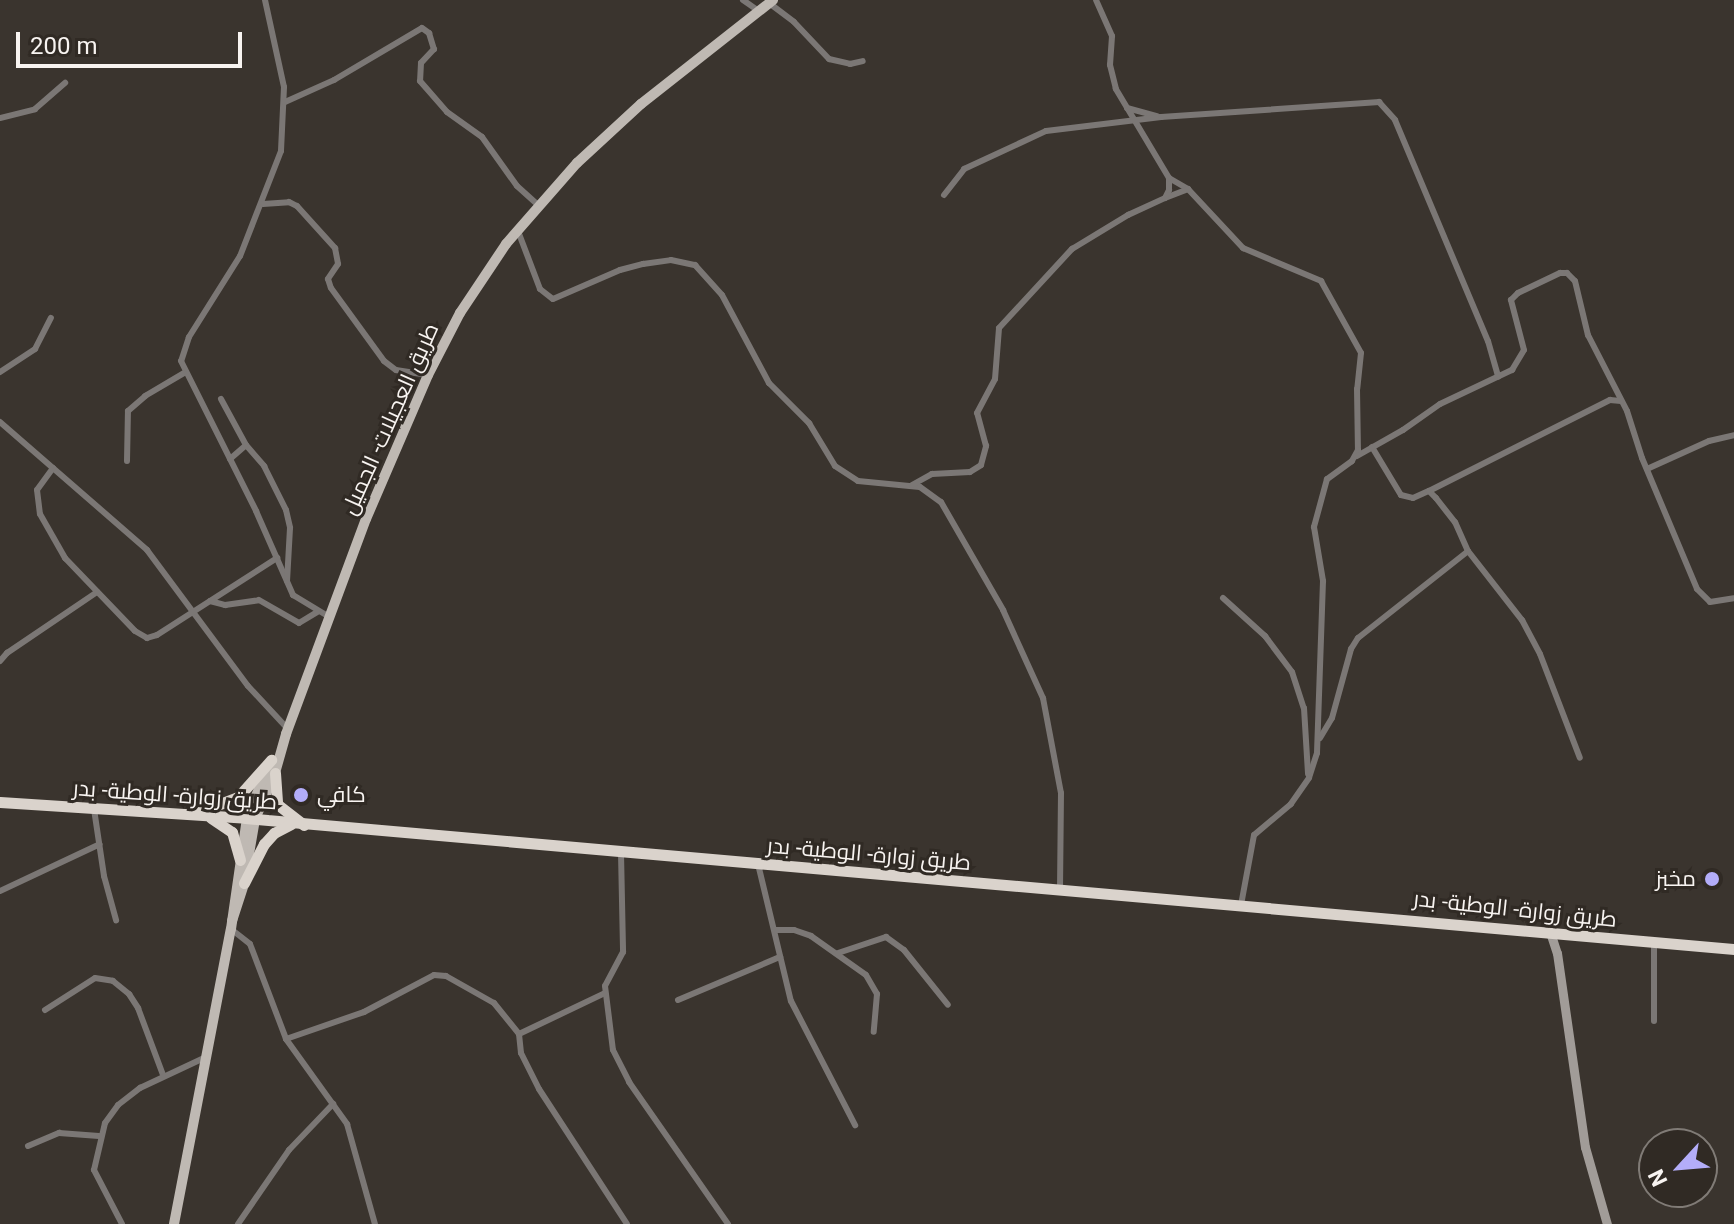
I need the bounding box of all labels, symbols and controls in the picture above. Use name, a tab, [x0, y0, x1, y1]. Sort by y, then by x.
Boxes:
scale bar	[20, 16, 246, 66]
text: 200 m	[30, 32, 97, 60]
street label: طريق العجيلات- الجميل	[336, 319, 444, 519]
street label: طريق زوارة- الوطية- بدر	[72, 775, 278, 815]
place label: كافي	[317, 782, 366, 808]
marker: كافي	[292, 786, 310, 804]
street label: طريق زوارة- الوطية- بدر	[766, 832, 972, 876]
place label: مخبز	[1656, 866, 1696, 892]
marker: مخبز	[1703, 870, 1721, 888]
street label: طريق زوارة- الوطية- بدر	[1412, 885, 1618, 933]
north arrow	[1638, 1128, 1718, 1208]
text: N	[1643, 1165, 1672, 1190]

